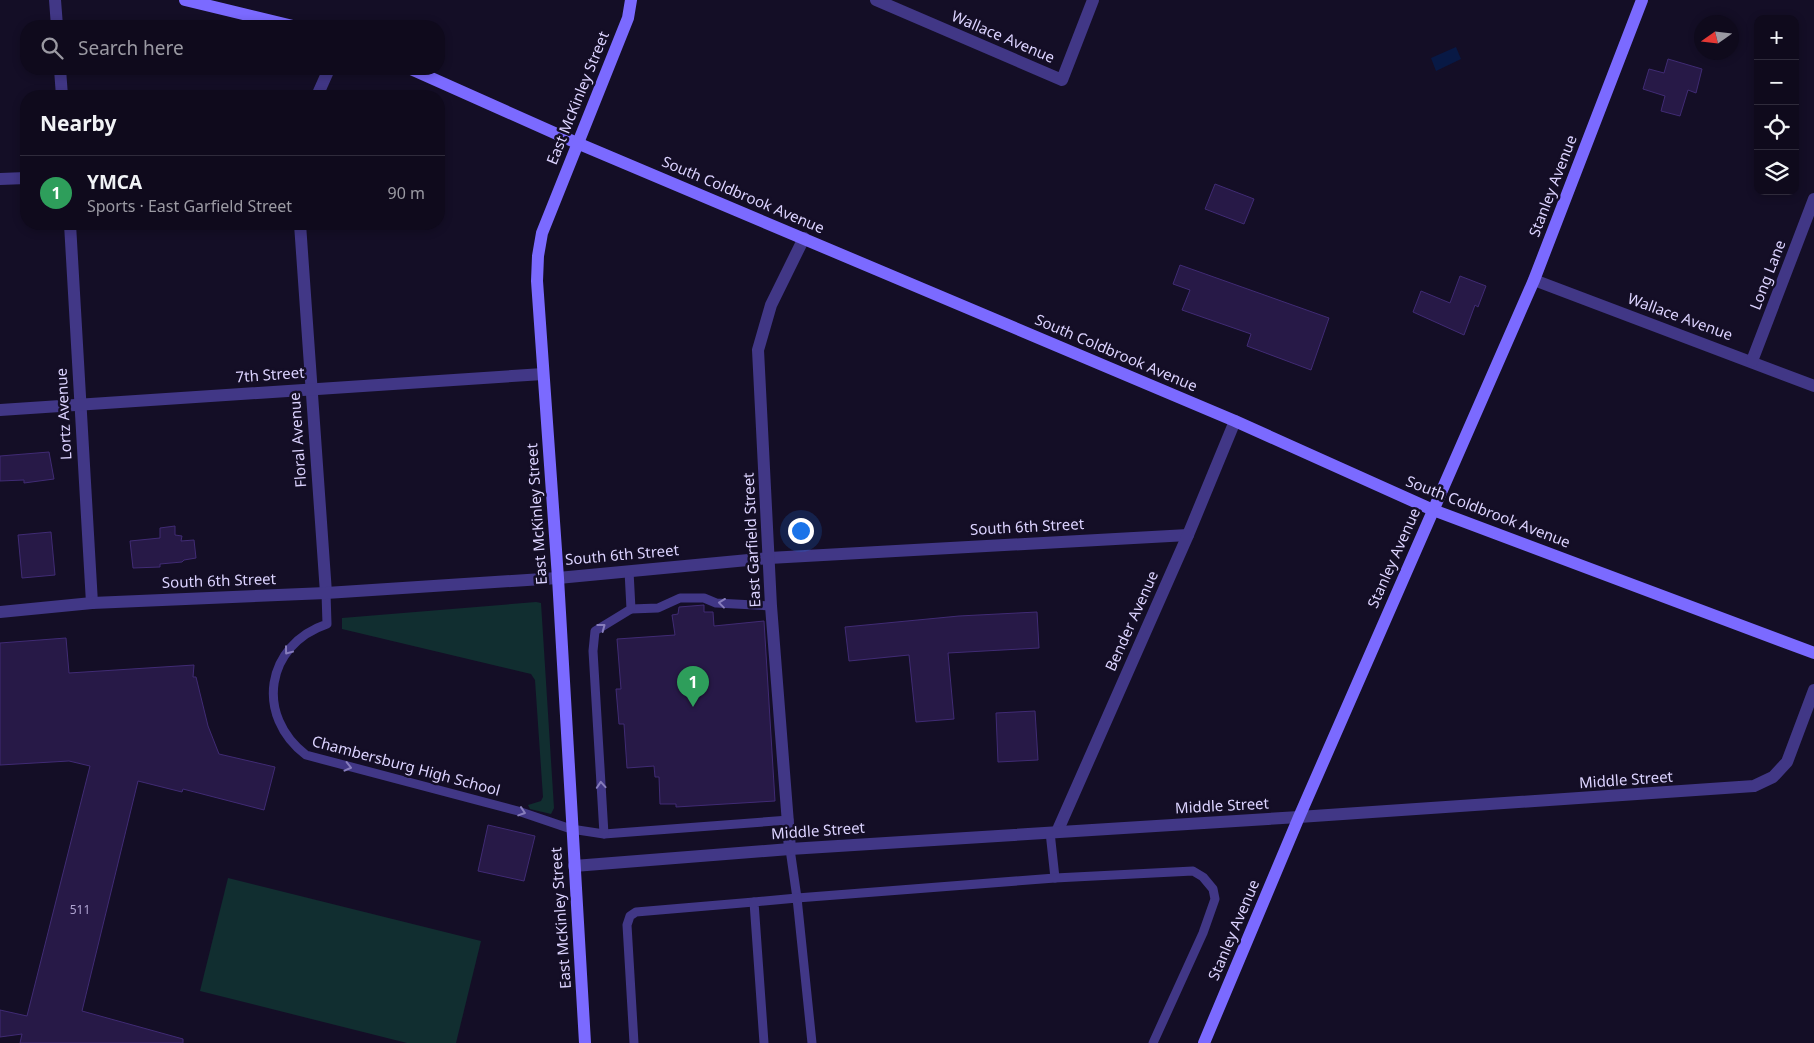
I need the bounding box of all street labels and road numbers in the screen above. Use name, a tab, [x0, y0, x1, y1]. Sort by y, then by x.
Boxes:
street label: Wallace Avenue	[949, 5, 1058, 67]
street label: East McKinley Street	[541, 28, 613, 167]
street label: Stanley Avenue	[1523, 132, 1581, 239]
street label: South Coldbrook Avenue	[659, 151, 828, 237]
street label: Long Lane	[1745, 237, 1790, 312]
street label: Wallace Avenue	[1625, 288, 1736, 344]
street label: South Coldbrook Avenue	[1032, 309, 1201, 395]
street label: 7th Street	[235, 362, 306, 386]
street label: Lortz Avenue	[51, 368, 75, 461]
street label: Floral Avenue	[284, 392, 310, 488]
street label: East McKinley Street	[521, 442, 551, 586]
street label: South Coldbrook Avenue	[1403, 470, 1573, 552]
street label: East Garfield Street	[737, 471, 765, 608]
street label: Stanley Avenue	[1362, 504, 1424, 611]
street label: South 6th Street	[969, 513, 1085, 539]
street label: South 6th Street	[564, 539, 680, 569]
street label: Bender Avenue	[1100, 567, 1162, 674]
street label: South 6th Street	[162, 568, 277, 592]
street label: Chambersburg High School	[310, 730, 503, 800]
street label: Middle Street	[1578, 766, 1674, 792]
street label: Middle Street	[1174, 793, 1270, 817]
street label: Middle Street	[770, 817, 866, 843]
street label: East McKinley Street	[545, 846, 575, 990]
street label: Stanley Avenue	[1203, 876, 1263, 983]

